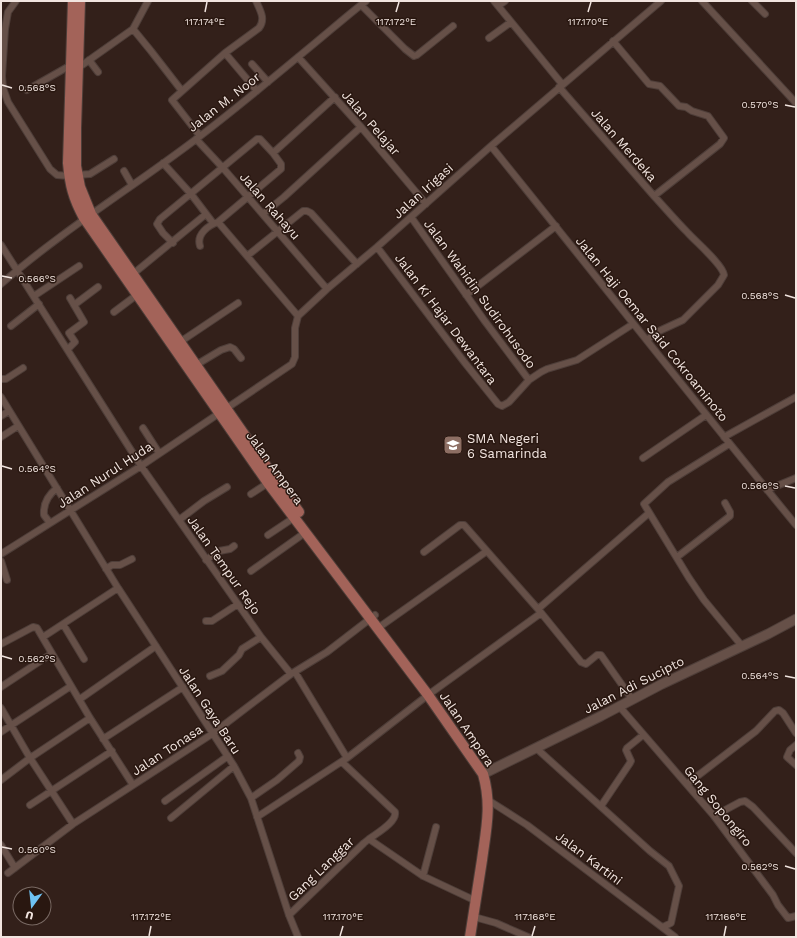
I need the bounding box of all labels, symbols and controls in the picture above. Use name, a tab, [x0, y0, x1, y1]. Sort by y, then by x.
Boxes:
text: 117.174°E	[185, 16, 225, 27]
text: 117.172°E	[376, 16, 416, 27]
text: 117.170°E	[568, 16, 608, 27]
street label: Jalan M. Noor	[185, 69, 263, 135]
text: 0.568°S	[18, 82, 56, 93]
street label: Jalan Pelajar	[339, 87, 403, 159]
text: 0.570°S	[741, 99, 779, 110]
street label: Jalan Merdeka	[588, 105, 660, 185]
street label: Jalan Irigasi	[390, 160, 456, 222]
street label: Jalan Rahayu	[237, 169, 303, 243]
street label: Jalan Wahidin Sudirohusodo	[421, 217, 539, 372]
street label: Jalan Haji Oemar Said Cokroaminoto	[573, 233, 731, 425]
street label: Jalan Ki Hajar Dewantara	[392, 251, 500, 388]
text: 0.566°S	[18, 273, 56, 284]
text: 0.568°S	[741, 290, 779, 301]
street label: Jalan Ampera	[243, 428, 307, 508]
place label: SMA Negeri 6 Samarinda	[467, 431, 548, 461]
school or university icon: SMA Negeri 6 Samarinda	[442, 434, 464, 456]
street label: Jalan Nurul Huda	[55, 438, 156, 511]
text: 0.564°S	[18, 463, 56, 474]
text: 0.566°S	[741, 480, 779, 491]
street label: Jalan Tempur Rejo	[184, 513, 264, 617]
text: 0.562°S	[18, 653, 56, 664]
street label: Jalan Adi Sucipto	[581, 653, 687, 717]
street label: Jalan Gaya Baru	[176, 663, 244, 757]
text: 0.564°S	[741, 670, 779, 681]
street label: Jalan Ampera	[436, 689, 498, 770]
street label: Jalan Tonasa	[129, 721, 206, 779]
street label: Gang Sopongiro	[681, 763, 755, 850]
street label: Jalan Kartini	[553, 828, 625, 888]
street label: Gang Langgar	[285, 834, 357, 904]
text: 0.560°S	[18, 844, 56, 855]
text: 0.562°S	[741, 861, 779, 872]
north arrow	[12, 886, 52, 926]
text: U	[24, 908, 35, 922]
text: 117.172°E	[131, 911, 171, 922]
text: 117.170°E	[323, 911, 363, 922]
text: 117.168°E	[514, 911, 556, 922]
text: 117.166°E	[706, 911, 746, 922]

